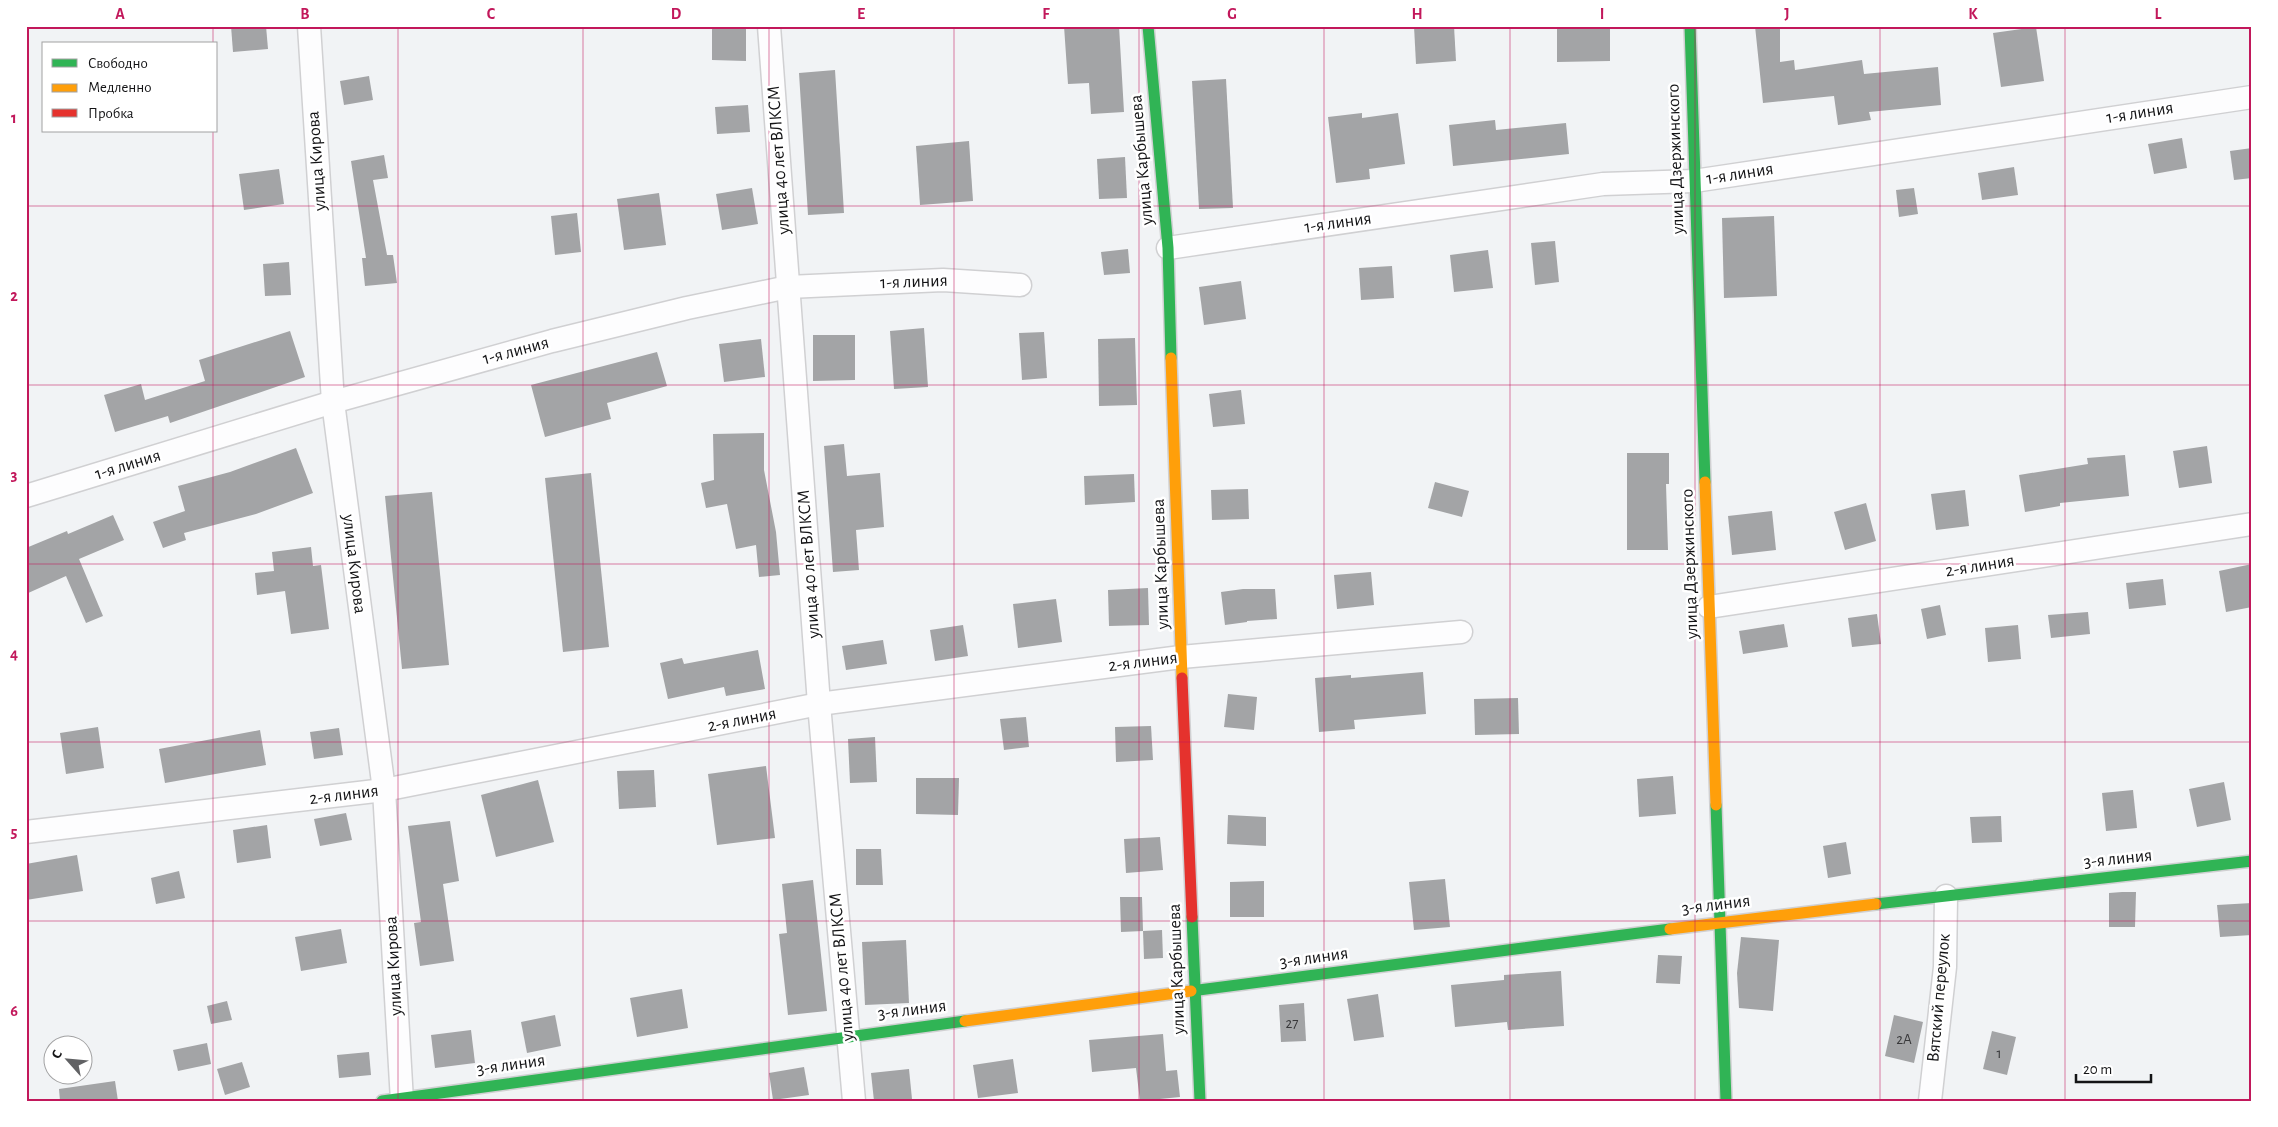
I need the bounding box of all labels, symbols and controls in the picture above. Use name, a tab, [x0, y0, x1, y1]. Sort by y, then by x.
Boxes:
text: A	[115, 6, 125, 22]
text: B	[300, 6, 310, 22]
text: C	[487, 6, 496, 22]
text: D	[671, 6, 682, 22]
text: E	[857, 6, 865, 22]
text: F	[1042, 6, 1050, 22]
text: G	[1227, 6, 1237, 22]
text: H	[1411, 6, 1423, 22]
text: I	[1600, 6, 1604, 22]
text: J	[1784, 6, 1790, 22]
text: K	[1968, 6, 1978, 22]
text: L	[2155, 6, 2162, 22]
legend	[42, 42, 218, 132]
text: Свободно	[88, 56, 148, 71]
text: Медленно	[88, 80, 152, 95]
street label: улица Дзержинского	[1664, 83, 1688, 236]
street label: улица 40 лет ВЛКСМ	[765, 85, 793, 236]
street label: улица Карбышева	[1126, 94, 1157, 227]
street label: 1-я линия	[2105, 99, 2175, 127]
text: Пробка	[88, 106, 134, 121]
text: 1	[11, 110, 17, 126]
street label: улица Кирова	[305, 111, 330, 212]
street label: 1-я линия	[1705, 160, 1775, 188]
street label: 1-я линия	[1303, 209, 1373, 237]
street label: 1-я линия	[880, 272, 948, 292]
text: 2	[10, 288, 18, 304]
street label: 1-я линия	[481, 334, 551, 368]
street label: 1-я линия	[93, 446, 163, 484]
text: 3	[11, 467, 18, 483]
street label: улица Дзержинского	[1678, 488, 1702, 641]
street label: улица 40 лет ВЛКСМ	[795, 489, 823, 640]
street label: улица Карбышева	[1149, 498, 1172, 631]
street label: улица Кирова	[339, 512, 369, 615]
street label: 2-я линия	[1944, 552, 2016, 580]
text: 4	[10, 646, 18, 662]
street label: 2-я линия	[1107, 649, 1179, 675]
street label: 2-я линия	[706, 705, 778, 735]
street label: 2-я линия	[308, 782, 380, 808]
text: 5	[11, 824, 18, 840]
street label: 3-я линия	[2083, 846, 2153, 872]
street label: улица 40 лет ВЛКСМ	[827, 892, 858, 1043]
street label: 3-я линия	[1681, 892, 1751, 918]
street label: улица Карбышева	[1165, 903, 1188, 1036]
street label: улица Кирова	[382, 916, 406, 1017]
street label: Вятский переулок	[1924, 932, 1954, 1063]
street label: 3-я линия	[1279, 944, 1349, 972]
street label: 3-я линия	[877, 997, 947, 1023]
text: 6	[10, 1003, 18, 1019]
house number: 27	[1285, 1016, 1299, 1031]
house number: 2А	[1896, 1032, 1912, 1047]
north arrow	[42, 1034, 92, 1084]
house number: 1	[1996, 1046, 2002, 1061]
text: С	[49, 1048, 65, 1061]
street label: 3-я линия	[476, 1051, 546, 1079]
scale bar	[2076, 1052, 2150, 1084]
text: 20 m	[2083, 1062, 2112, 1077]

